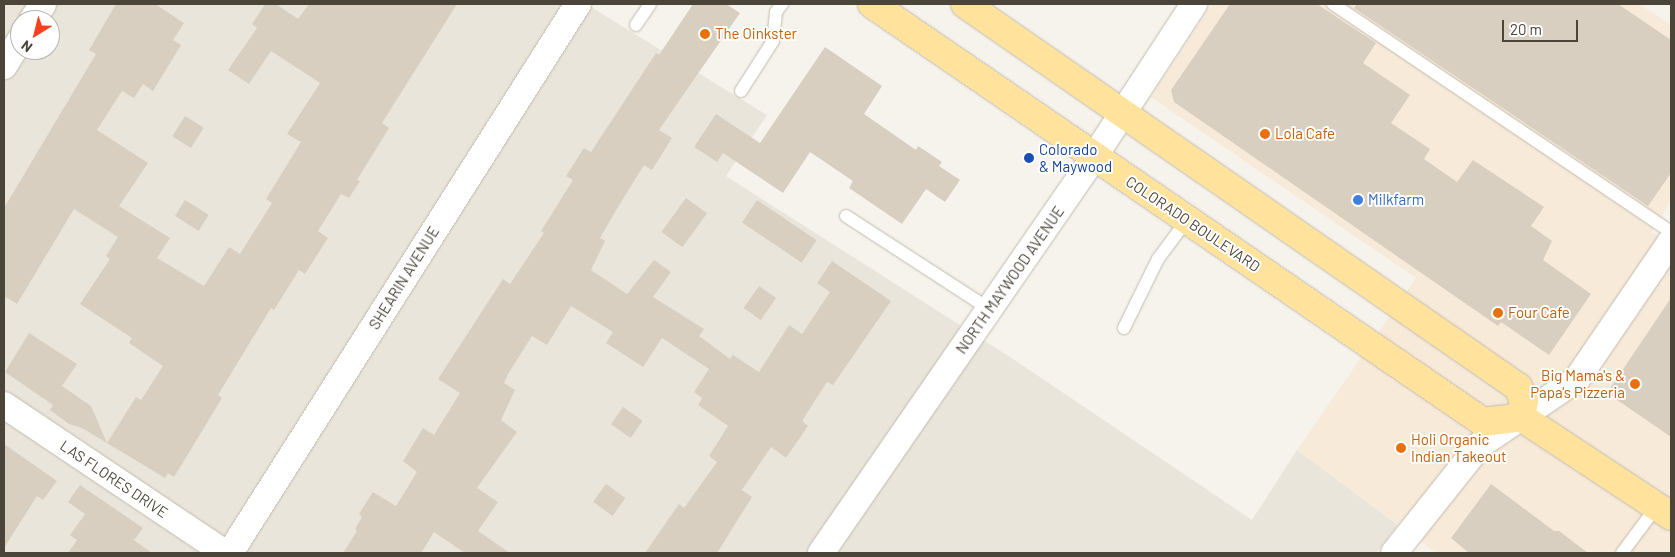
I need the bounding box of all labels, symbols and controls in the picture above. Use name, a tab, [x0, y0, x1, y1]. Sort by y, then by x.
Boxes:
north arrow	[10, 10, 60, 60]
scale bar	[1505, 10, 1581, 42]
text: 20 m	[1510, 20, 1542, 38]
place label: The Oinkster	[715, 25, 797, 43]
marker: The Oinkster	[699, 28, 711, 40]
text: N	[18, 37, 35, 56]
place label: Lola Cafe	[1275, 125, 1335, 143]
marker: Lola Cafe	[1259, 128, 1271, 140]
place label: Colorado & Maywood	[1039, 140, 1112, 175]
marker: Colorado & Maywood	[1023, 152, 1035, 164]
street label: COLORADO BOULEVARD	[1123, 172, 1263, 276]
place label: Milkfarm	[1368, 191, 1424, 209]
marker: Milkfarm	[1352, 194, 1364, 206]
street label: NORTH MAYWOOD AVENUE	[952, 203, 1068, 357]
street label: SHEARIN AVENUE	[365, 223, 443, 333]
place label: Four Cafe	[1508, 304, 1570, 322]
marker: Four Cafe	[1492, 307, 1504, 319]
place label: Big Mama's & Papa's Pizzeria	[1530, 366, 1625, 401]
marker: Big Mama's & Papa's Pizzeria	[1629, 378, 1641, 390]
place label: Holi Organic Indian Takeout	[1411, 430, 1507, 465]
street label: LAS FLORES DRIVE	[57, 436, 171, 522]
marker: Holi Organic Indian Takeout	[1395, 442, 1407, 454]

